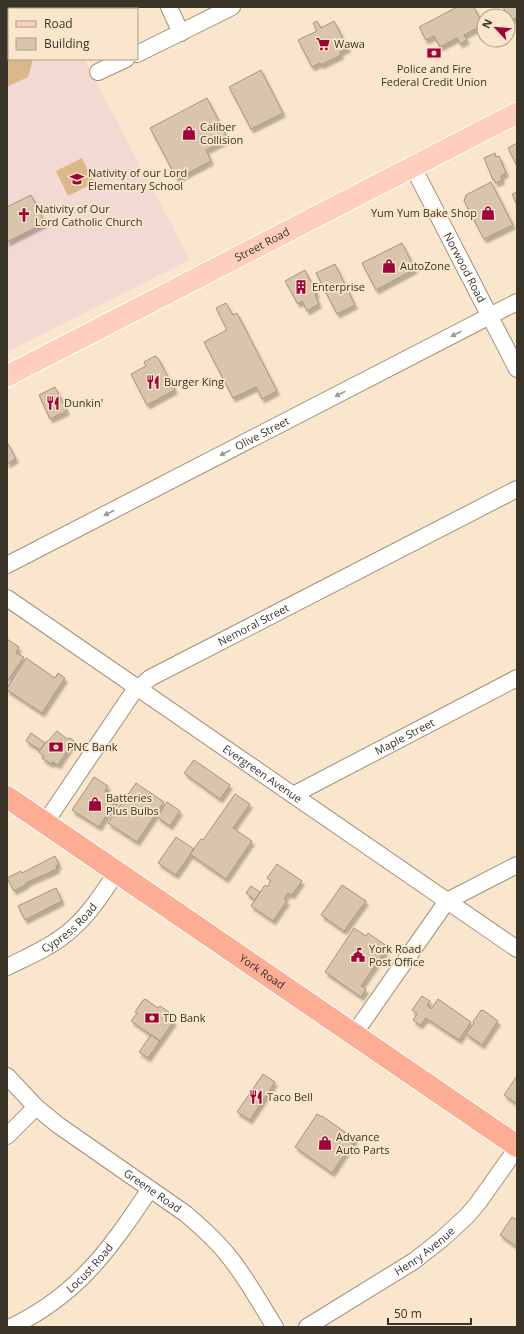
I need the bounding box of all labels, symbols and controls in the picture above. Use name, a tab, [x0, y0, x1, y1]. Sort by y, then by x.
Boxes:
legend	[8, 8, 138, 60]
north arrow	[476, 8, 516, 48]
text: Road	[44, 15, 73, 32]
text: N	[478, 16, 495, 31]
text: Building	[44, 35, 90, 52]
supermarket icon: Wawa	[315, 36, 331, 52]
place label: Wawa	[334, 36, 365, 51]
bank icon: Police and Fire Federal Credit Union	[426, 45, 442, 61]
place label: Police and Fire Federal Credit Union	[381, 61, 487, 89]
place label: Caliber Collision	[200, 119, 243, 147]
shop icon: Caliber Collision	[181, 125, 197, 141]
place label: Nativity of our Lord Elementary School	[88, 165, 187, 193]
school or university icon: Nativity of our Lord Elementary School	[69, 171, 85, 187]
place label: Nativity of Our Lord Catholic Church	[35, 201, 142, 229]
place label: Yum Yum Bake Shop	[371, 205, 477, 220]
shop icon: Yum Yum Bake Shop	[480, 205, 496, 221]
church icon: Nativity of Our Lord Catholic Church	[16, 207, 32, 223]
street label: Street Road	[232, 224, 292, 264]
street label: Norwood Road	[441, 230, 489, 305]
shop icon: AutoZone	[381, 258, 397, 274]
place label: AutoZone	[400, 258, 450, 273]
building icon: Enterprise	[293, 279, 309, 295]
place label: Enterprise	[312, 279, 365, 294]
one-way arrow	[450, 331, 461, 337]
restaurant icon: Burger King	[145, 374, 161, 390]
place label: Burger King	[164, 374, 224, 389]
one-way arrow	[334, 391, 346, 397]
restaurant icon: Dunkin'	[45, 395, 61, 411]
place label: Dunkin'	[64, 395, 103, 410]
street label: Olive Street	[232, 413, 292, 453]
one-way arrow	[219, 450, 230, 457]
one-way arrow	[103, 510, 115, 516]
street label: Nemoral Street	[215, 600, 292, 649]
street label: Maple Street	[372, 714, 437, 758]
bank icon: PNC Bank	[48, 739, 64, 755]
place label: PNC Bank	[67, 739, 118, 754]
street label: Evergreen Avenue	[220, 741, 305, 806]
place label: Batteries Plus Bulbs	[106, 790, 159, 818]
shop icon: Batteries Plus Bulbs	[87, 796, 103, 812]
street label: Cypress Road	[38, 900, 100, 956]
place label: York Road Post Office	[369, 941, 424, 969]
public building icon: York Road Post Office	[350, 947, 366, 963]
street label: York Road	[237, 950, 288, 992]
bank icon: TD Bank	[144, 1010, 160, 1026]
place label: TD Bank	[163, 1010, 206, 1025]
restaurant icon: Taco Bell	[248, 1089, 264, 1105]
place label: Taco Bell	[267, 1089, 313, 1104]
place label: Advance Auto Parts	[336, 1129, 390, 1157]
shop icon: Advance Auto Parts	[317, 1135, 333, 1151]
street label: Greene Road	[121, 1165, 185, 1216]
street label: Henry Avenue	[391, 1223, 458, 1278]
street label: Locust Road	[63, 1240, 116, 1296]
scale bar	[388, 1300, 471, 1326]
text: 50 m	[394, 1305, 422, 1322]

